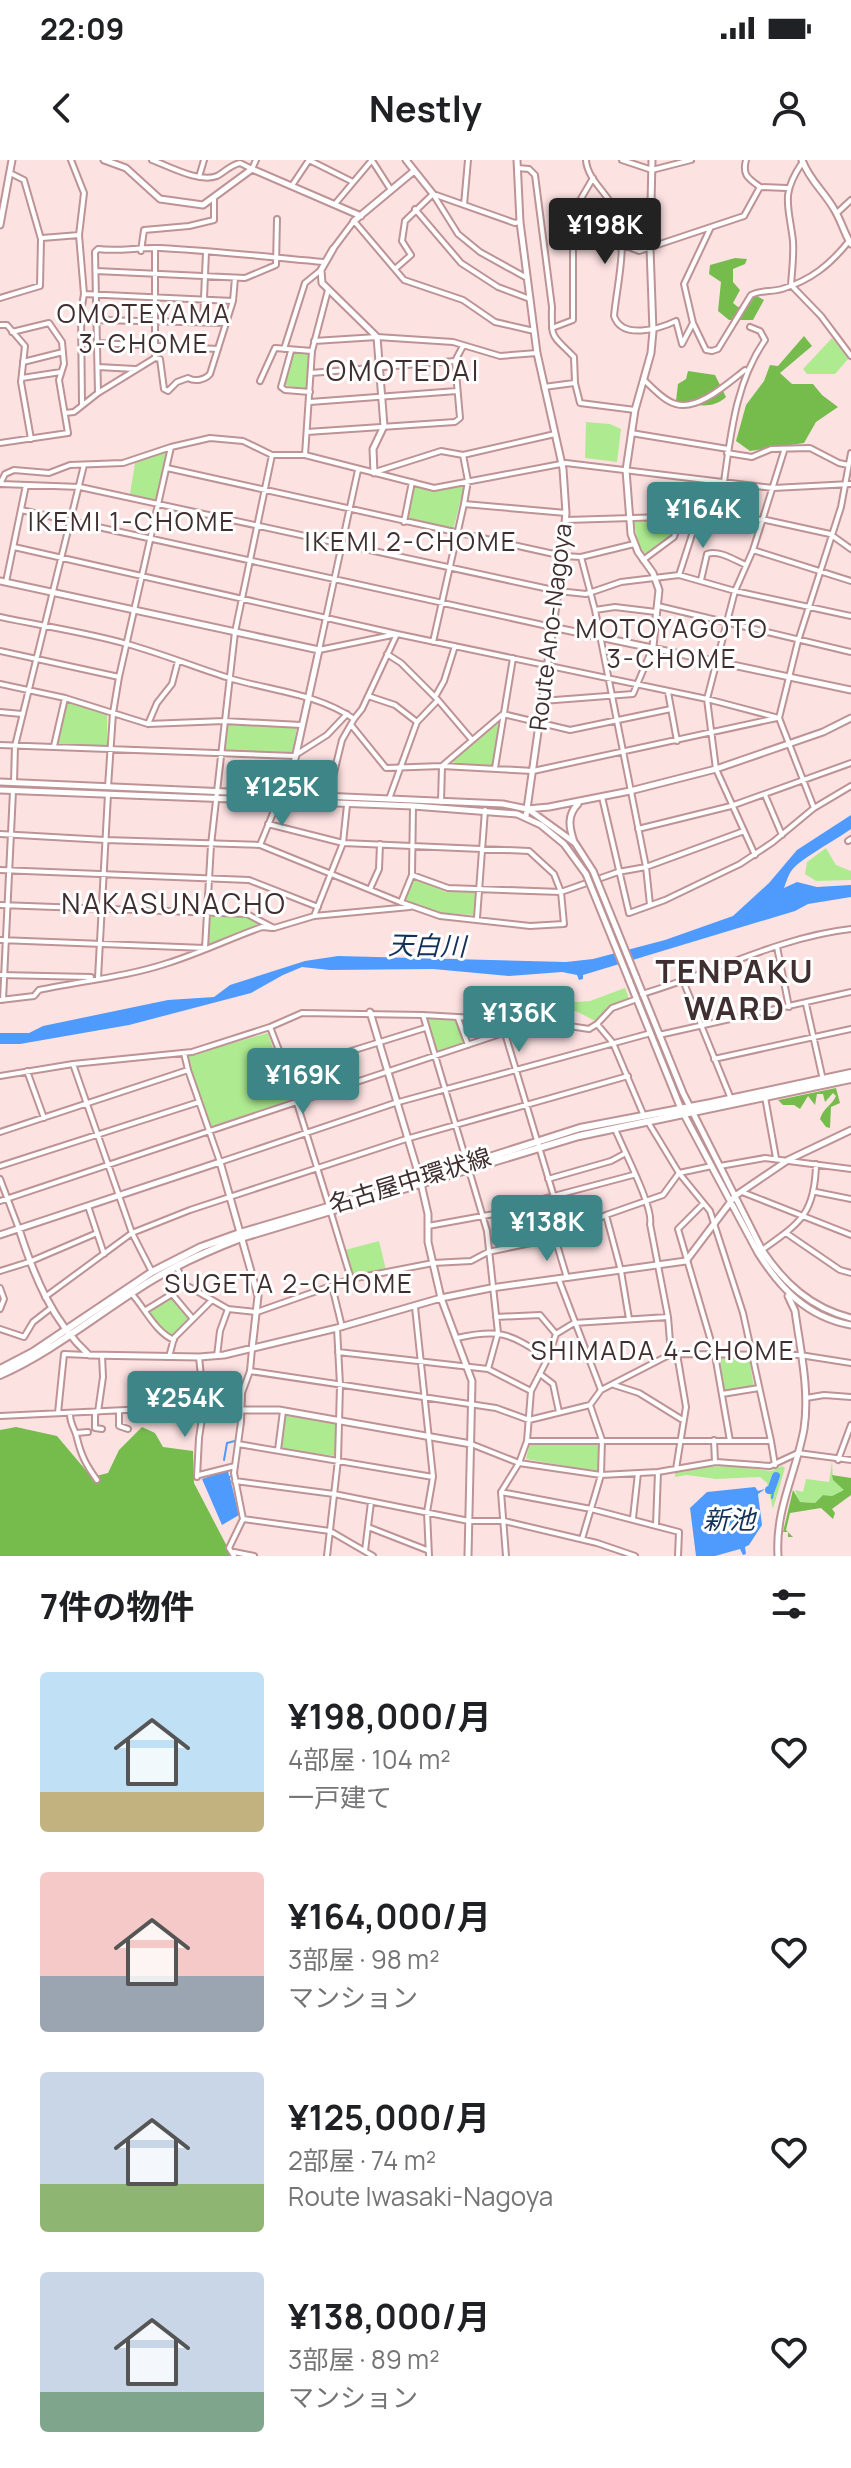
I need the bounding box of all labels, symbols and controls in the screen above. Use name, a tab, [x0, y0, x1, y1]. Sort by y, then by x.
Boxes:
text: 22:09	[40, 8, 124, 49]
text: Nestly	[369, 84, 482, 133]
icon: back	[40, 86, 84, 130]
icon: person	[767, 86, 811, 130]
pin: ¥198K	[549, 198, 661, 266]
text: ¥198K	[567, 206, 643, 242]
district label: OMOTEYAMA 3-CHOME	[57, 295, 231, 361]
district label: OMOTEDAI	[326, 351, 480, 389]
pin: ¥164K	[647, 482, 759, 550]
text: ¥164K	[665, 490, 741, 526]
district label: IKEMI 1-CHOME	[28, 503, 236, 539]
street label: Route Ano-Nagoya	[520, 521, 579, 732]
district label: IKEMI 2-CHOME	[304, 523, 518, 559]
district label: MOTOYAGOTO 3-CHOME	[575, 610, 769, 676]
pin: ¥125K	[226, 760, 338, 828]
text: ¥125K	[245, 768, 319, 804]
district label: NAKASUNACHO	[61, 884, 287, 922]
water label: 天白川	[388, 926, 469, 964]
district label: TENPAKU WARD	[655, 949, 815, 1030]
pin: ¥136K	[463, 986, 575, 1054]
text: ¥136K	[481, 994, 557, 1030]
pin: ¥169K	[247, 1048, 359, 1116]
text: ¥169K	[265, 1056, 341, 1092]
street label: 名古屋中環状線	[324, 1139, 495, 1220]
pin: ¥138K	[491, 1195, 603, 1263]
text: ¥138K	[509, 1203, 585, 1239]
district label: SUGETA 2-CHOME	[164, 1265, 414, 1301]
district label: SHIMADA 4-CHOME	[531, 1332, 795, 1368]
pin: ¥254K	[129, 1371, 241, 1439]
text: ¥254K	[145, 1379, 225, 1415]
water label: 新池	[703, 1501, 758, 1537]
icon: filters	[767, 1582, 811, 1626]
text: 7件の物件	[40, 1583, 194, 1629]
text: ¥198,000/月	[288, 1693, 492, 1739]
icon: home	[104, 1704, 200, 1800]
icon: heart	[767, 1730, 811, 1774]
text: 4部屋 · 104 m²	[288, 1741, 451, 1777]
text: 一戸建て	[288, 1779, 392, 1815]
text: ¥164,000/月	[288, 1893, 491, 1939]
icon: home	[104, 1904, 200, 2000]
icon: heart	[767, 1930, 811, 1974]
text: 3部屋 · 98 m²	[288, 1941, 440, 1977]
text: マンション	[288, 1979, 418, 2015]
text: ¥125,000/月	[288, 2094, 490, 2140]
icon: home	[104, 2104, 200, 2200]
icon: heart	[767, 2130, 811, 2174]
text: 2部屋 · 74 m²	[288, 2142, 436, 2178]
text: Route Iwasaki-Nagoya	[288, 2178, 553, 2214]
text: ¥138,000/月	[288, 2293, 490, 2339]
icon: home	[104, 2304, 200, 2400]
icon: heart	[767, 2330, 811, 2374]
text: 3部屋 · 89 m²	[288, 2341, 440, 2377]
text: マンション	[288, 2379, 418, 2415]

